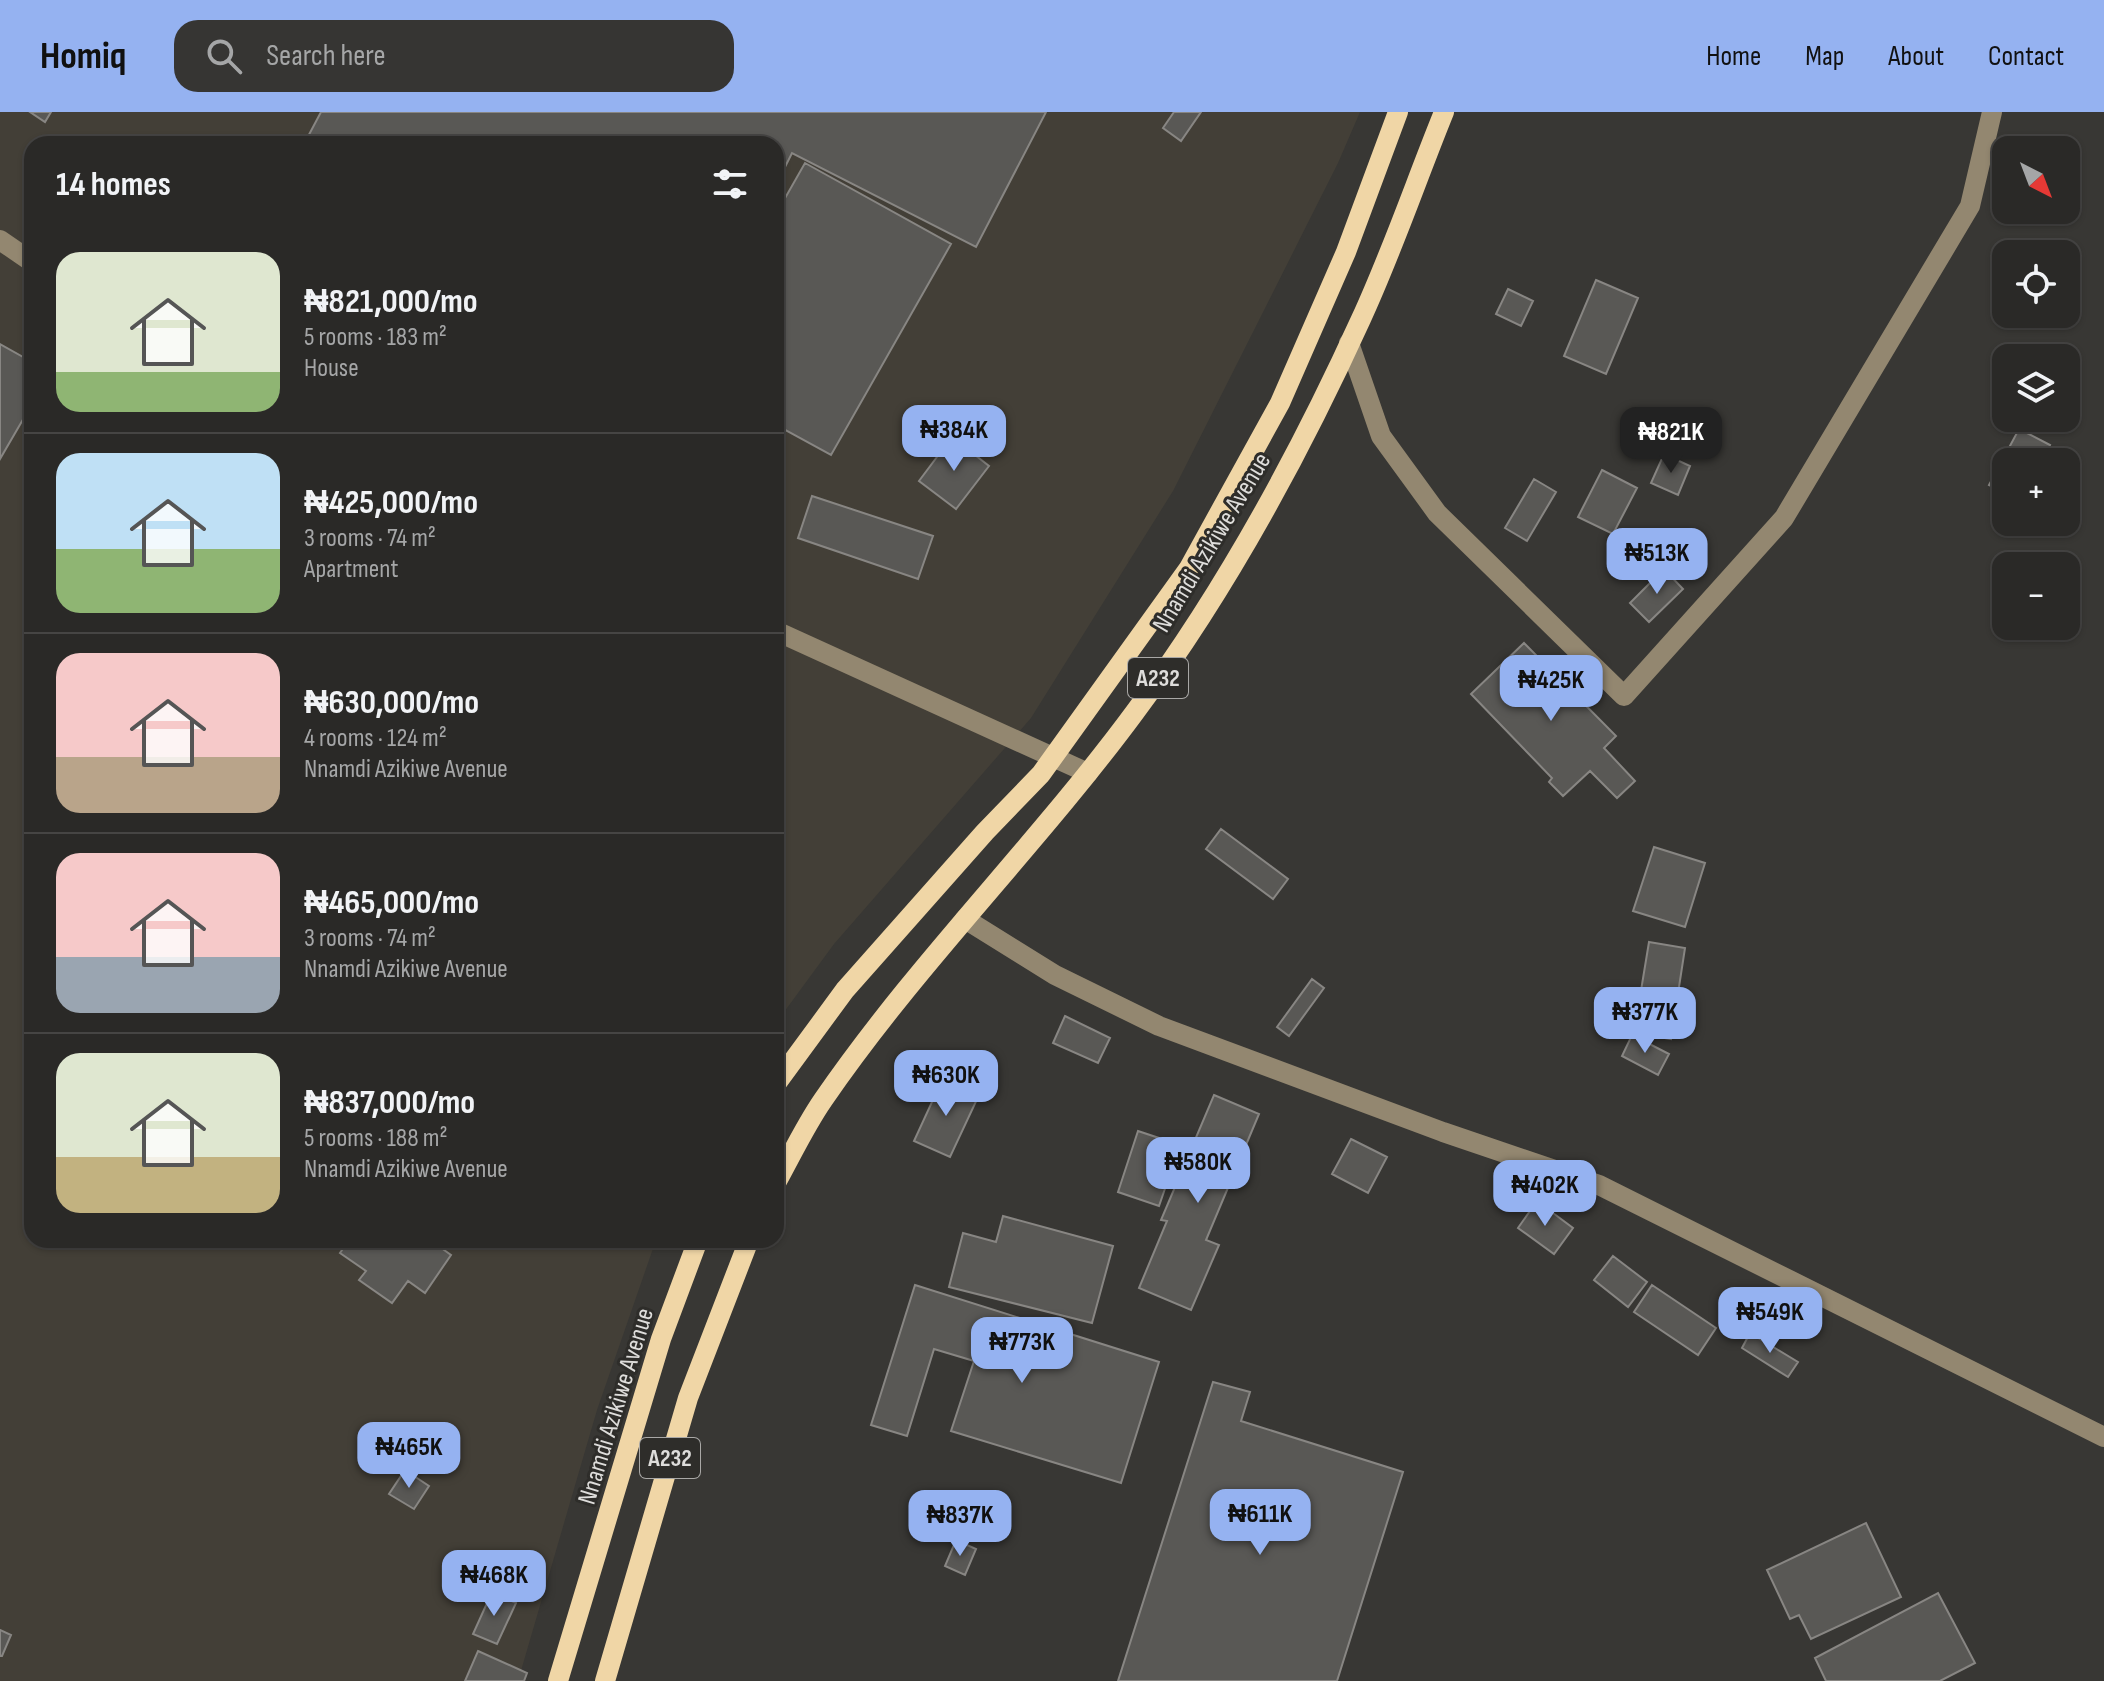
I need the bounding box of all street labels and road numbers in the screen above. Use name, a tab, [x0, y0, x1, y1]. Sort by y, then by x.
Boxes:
street label: Nnamdi Azikiwe Avenue	[1147, 447, 1278, 638]
road number: A232	[1128, 658, 1188, 698]
street label: Nnamdi Azikiwe Avenue	[572, 1304, 661, 1508]
road number: A232	[640, 1438, 700, 1478]

